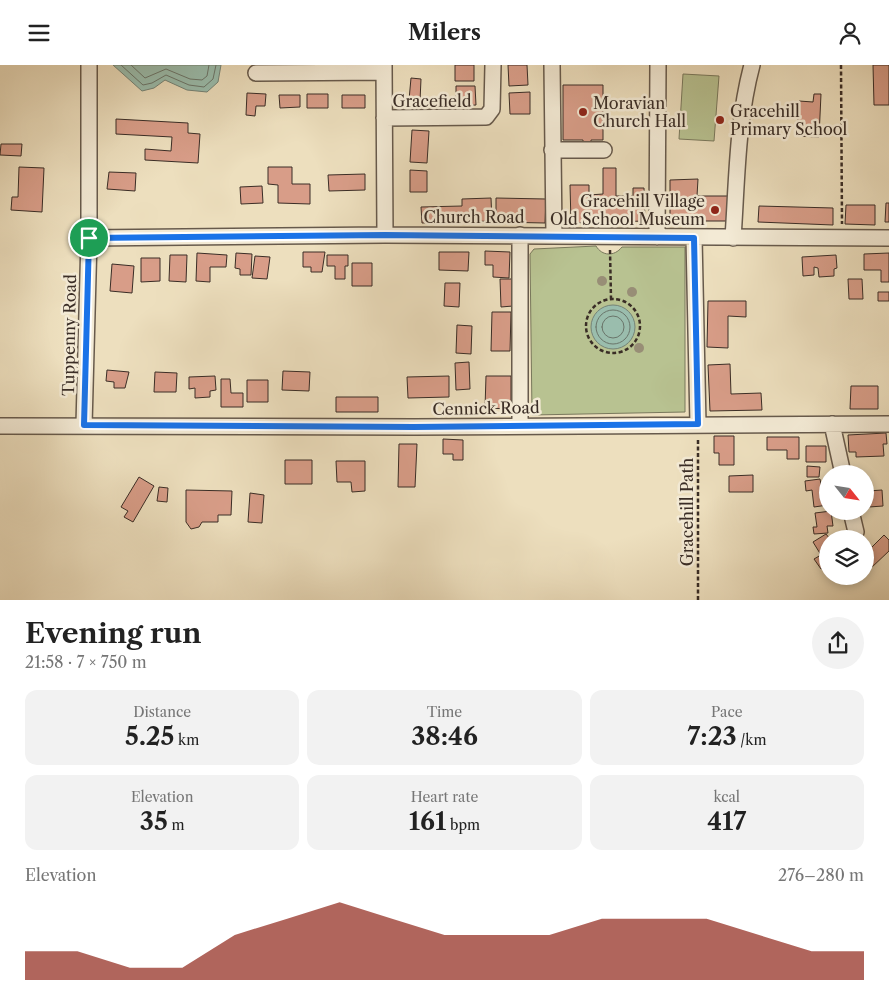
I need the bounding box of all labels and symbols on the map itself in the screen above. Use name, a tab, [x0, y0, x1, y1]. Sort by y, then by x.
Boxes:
street label: Gracefield	[393, 91, 472, 111]
place label: Moravian Church Hall	[593, 93, 686, 131]
place label: Gracehill Primary School	[730, 101, 848, 139]
marker: Moravian Church Hall	[577, 106, 589, 118]
marker: Gracehill Primary School	[714, 114, 726, 126]
place label: Gracehill Village Old School Museum	[550, 191, 705, 229]
marker: Gracehill Village Old School Museum	[709, 204, 721, 216]
street label: Church Road	[424, 207, 525, 227]
pin	[68, 217, 110, 259]
street label: Tuppenny Road	[58, 274, 80, 396]
street label: Cennick Road	[432, 397, 540, 419]
street label: Gracehill Path	[677, 458, 697, 566]
north arrow	[819, 465, 874, 520]

